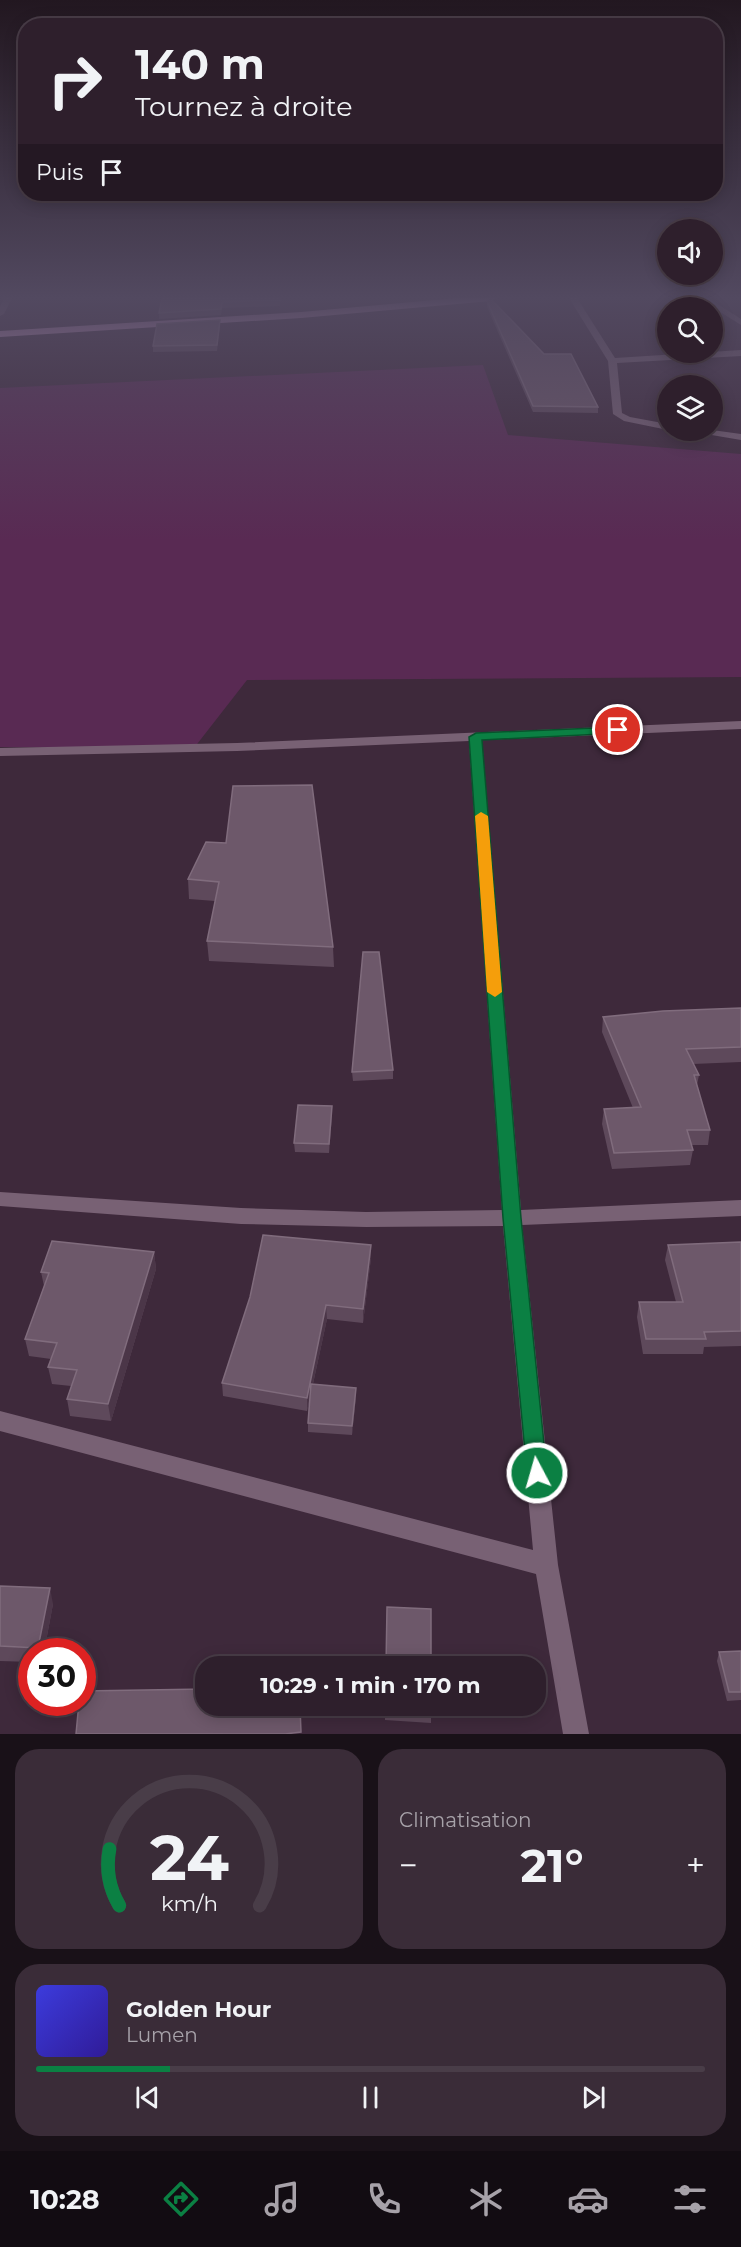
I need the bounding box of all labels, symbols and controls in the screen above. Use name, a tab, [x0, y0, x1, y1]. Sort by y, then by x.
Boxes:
text: 140 m	[135, 38, 265, 90]
icon: right	[36, 42, 114, 120]
text: Tournez à droite	[135, 90, 353, 123]
icon: arrive	[95, 156, 128, 189]
text: Puis	[36, 159, 83, 186]
map controls	[657, 219, 723, 441]
button: sound	[657, 219, 723, 285]
button: search	[657, 297, 723, 363]
button: layers	[657, 375, 723, 441]
pin	[592, 704, 643, 755]
icon: arrive	[601, 713, 634, 746]
position arrow	[505, 1441, 569, 1505]
speed limit sign: 30	[18, 1638, 96, 1716]
text: 10:29 · 1 min · 170 m	[260, 1672, 481, 1699]
text: Climatisation	[399, 1808, 532, 1832]
text: 24	[149, 1820, 229, 1896]
text: 21°	[520, 1838, 584, 1893]
text: −	[399, 1845, 418, 1885]
text: +	[686, 1845, 705, 1885]
text: km/h	[160, 1890, 218, 1916]
text: Golden Hour	[126, 1996, 271, 2023]
text: Lumen	[126, 2023, 198, 2047]
icon: previous	[131, 2081, 164, 2114]
icon: pause	[354, 2081, 387, 2114]
icon: next	[577, 2081, 610, 2114]
icon: directions	[160, 2178, 202, 2220]
icon: music	[261, 2178, 303, 2220]
icon: phone	[363, 2178, 405, 2220]
icon: climate	[465, 2178, 507, 2220]
icon: car	[567, 2178, 609, 2220]
icon: filters	[669, 2178, 711, 2220]
text: 10:28	[30, 2183, 100, 2216]

